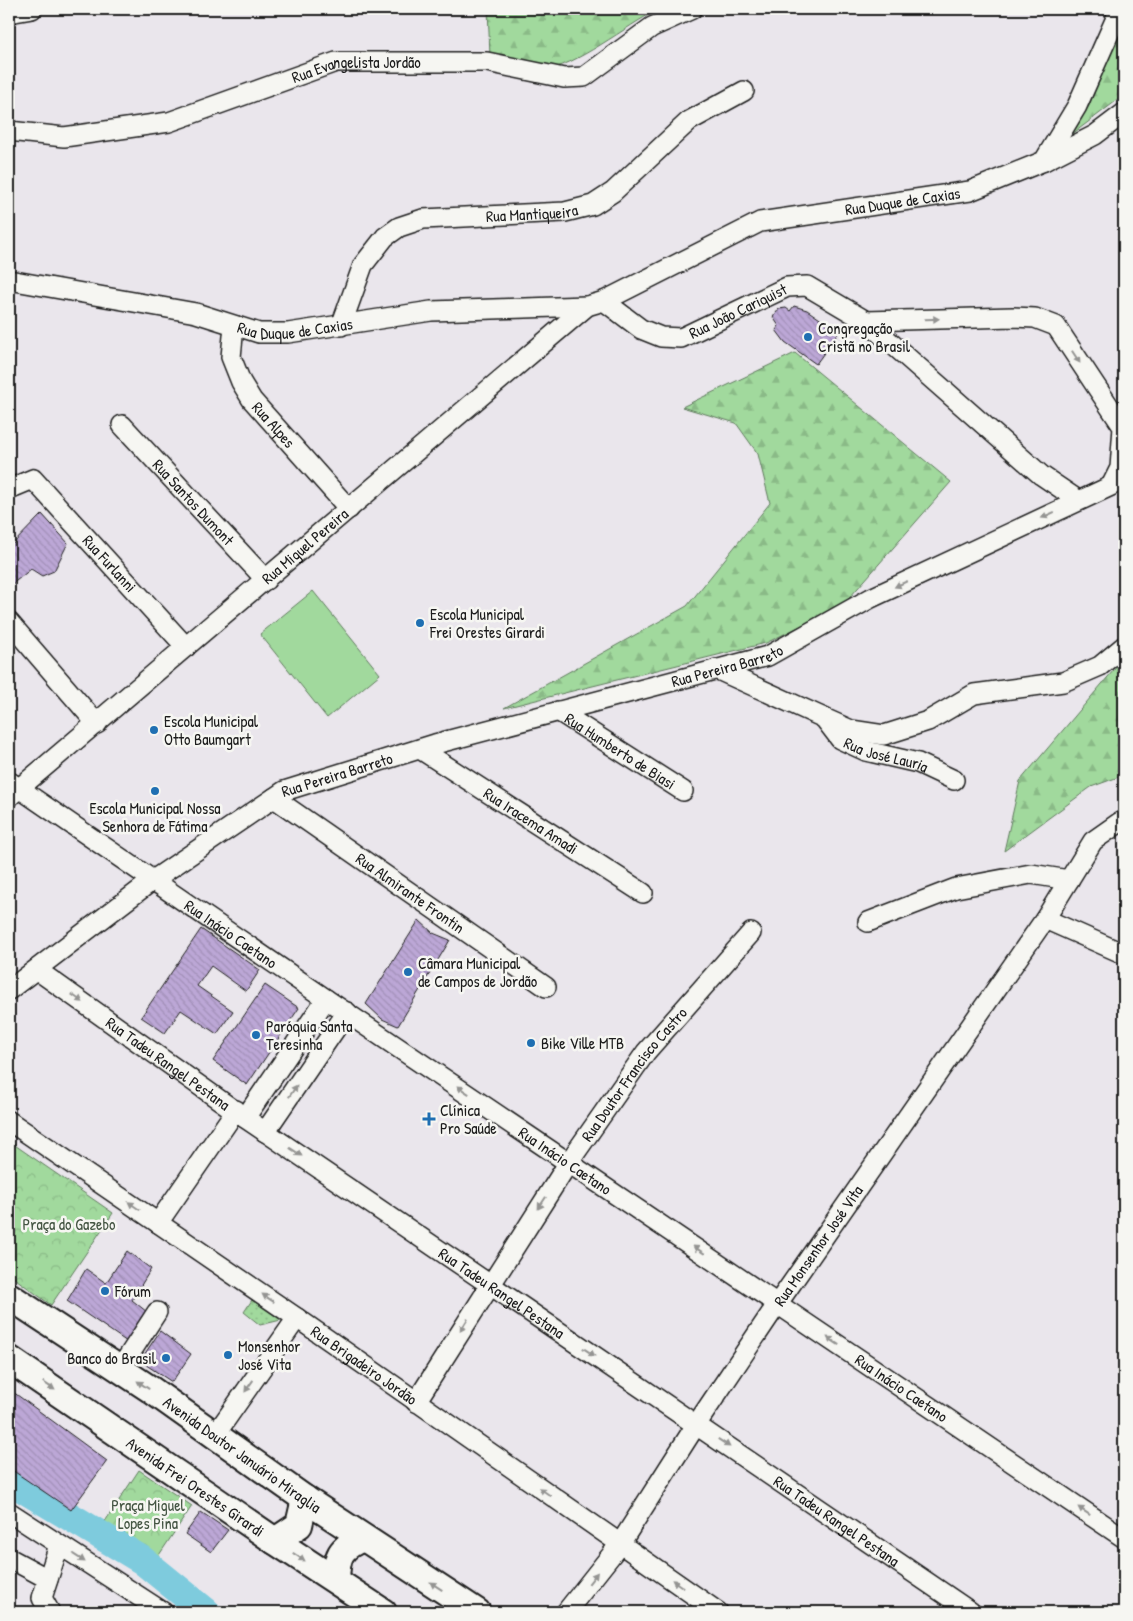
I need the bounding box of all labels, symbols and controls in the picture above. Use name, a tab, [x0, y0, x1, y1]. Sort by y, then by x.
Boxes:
street label: Rua Evangelista Jordão	[289, 51, 421, 88]
street label: Rua Duque de Caxias	[843, 182, 962, 220]
street label: Rua Mantiqueira	[485, 198, 580, 227]
street label: Rua João Cariquist	[685, 277, 791, 344]
street label: Rua Duque de Caxias	[235, 312, 354, 344]
one-way arrow	[925, 315, 941, 323]
place label: Congregação Cristã no Brasil	[818, 317, 911, 357]
marker: Congregação Cristã no Brasil	[802, 331, 814, 343]
one-way arrow	[1071, 350, 1081, 364]
street label: Rua Alpes	[247, 397, 300, 452]
street label: Rua Santos Dumont	[148, 454, 239, 550]
street label: Rua Miguel Pereira	[257, 503, 353, 589]
one-way arrow	[1041, 511, 1055, 519]
street label: Rua Furlanni	[78, 530, 142, 597]
one-way arrow	[894, 581, 908, 589]
place label: Escola Municipal Frei Orestes Girardi	[429, 603, 545, 643]
marker: Escola Municipal Frei Orestes Girardi	[414, 617, 426, 629]
street label: Rua Pereira Barreto	[669, 639, 787, 692]
street label: Rua Humberto de Biasi	[561, 707, 680, 794]
place label: Escola Municipal Otto Baumgart	[164, 710, 259, 750]
marker: Escola Municipal Otto Baumgart	[148, 724, 160, 736]
street label: Rua José Lauria	[840, 731, 932, 777]
street label: Rua Pereira Barreto	[279, 747, 396, 802]
street label: Rua Iracema Amadi	[479, 782, 582, 859]
marker: Escola Municipal Nossa Senhora de Fátima	[149, 785, 161, 797]
place label: Escola Municipal Nossa Senhora de Fátima	[89, 797, 221, 837]
street label: Rua Almirante Frontin	[352, 847, 469, 938]
street label: Rua Inácio Caetano	[180, 894, 282, 974]
place label: Câmara Municipal de Campos de Jordão	[418, 952, 538, 992]
marker: Câmara Municipal de Campos de Jordão	[402, 966, 414, 978]
one-way arrow	[70, 993, 84, 1003]
street label: Rua Doutor Francisco Castro	[576, 1002, 692, 1146]
street label: Rua Tadeu Rangel Pestana	[102, 1011, 235, 1115]
place label: Paróquia Santa Teresinha	[266, 1015, 353, 1055]
marker: Paróquia Santa Teresinha	[250, 1029, 262, 1041]
place label: Bike Ville MTB	[541, 1032, 624, 1054]
marker: Bike Ville MTB	[525, 1037, 537, 1049]
one-way arrow	[288, 1085, 298, 1098]
one-way arrow	[456, 1085, 470, 1095]
place label: Clínica Pro Saúde	[440, 1099, 497, 1139]
marker: Clínica Pro Saúde	[422, 1112, 436, 1126]
street label: Rua Inácio Caetano	[514, 1121, 616, 1200]
one-way arrow	[289, 1147, 303, 1157]
street label: Rua Monsenhor José Vita	[768, 1181, 868, 1310]
one-way arrow	[538, 1196, 547, 1210]
one-way arrow	[127, 1201, 141, 1211]
park label: Praça do Gazebo	[23, 1213, 116, 1235]
street label: Rua Tadeu Rangel Pestana	[435, 1242, 569, 1344]
one-way arrow	[692, 1245, 706, 1255]
place label: Fórum	[114, 1280, 151, 1302]
marker: Fórum	[99, 1285, 111, 1297]
one-way arrow	[261, 1293, 275, 1303]
one-way arrow	[459, 1318, 469, 1332]
street label: Rua Brigadeiro Jordão	[307, 1320, 422, 1410]
place label: Monsenhor José Vita	[238, 1335, 300, 1375]
one-way arrow	[827, 1336, 840, 1346]
place label: Banco do Brasil	[67, 1347, 157, 1369]
one-way arrow	[583, 1347, 596, 1357]
marker: Monsenhor José Vita	[222, 1349, 234, 1361]
street label: Rua Inácio Caetano	[851, 1349, 953, 1427]
marker: Banco do Brasil	[160, 1352, 172, 1364]
one-way arrow	[244, 1379, 254, 1393]
one-way arrow	[137, 1380, 150, 1389]
one-way arrow	[42, 1381, 56, 1391]
street label: Avenida Doutor Januário Miraglia	[159, 1391, 326, 1518]
street label: Avenida Frei Orestes Girardi	[122, 1432, 269, 1542]
one-way arrow	[717, 1438, 730, 1448]
street label: Rua Tadeu Rangel Pestana	[769, 1470, 904, 1571]
one-way arrow	[538, 1487, 551, 1497]
park label: Praça Miguel Lopes Pina	[111, 1494, 186, 1534]
one-way arrow	[1077, 1506, 1091, 1515]
one-way arrow	[292, 1552, 306, 1561]
one-way arrow	[72, 1553, 86, 1562]
one-way arrow	[588, 1572, 599, 1585]
one-way arrow	[671, 1579, 685, 1589]
one-way arrow	[429, 1581, 443, 1590]

